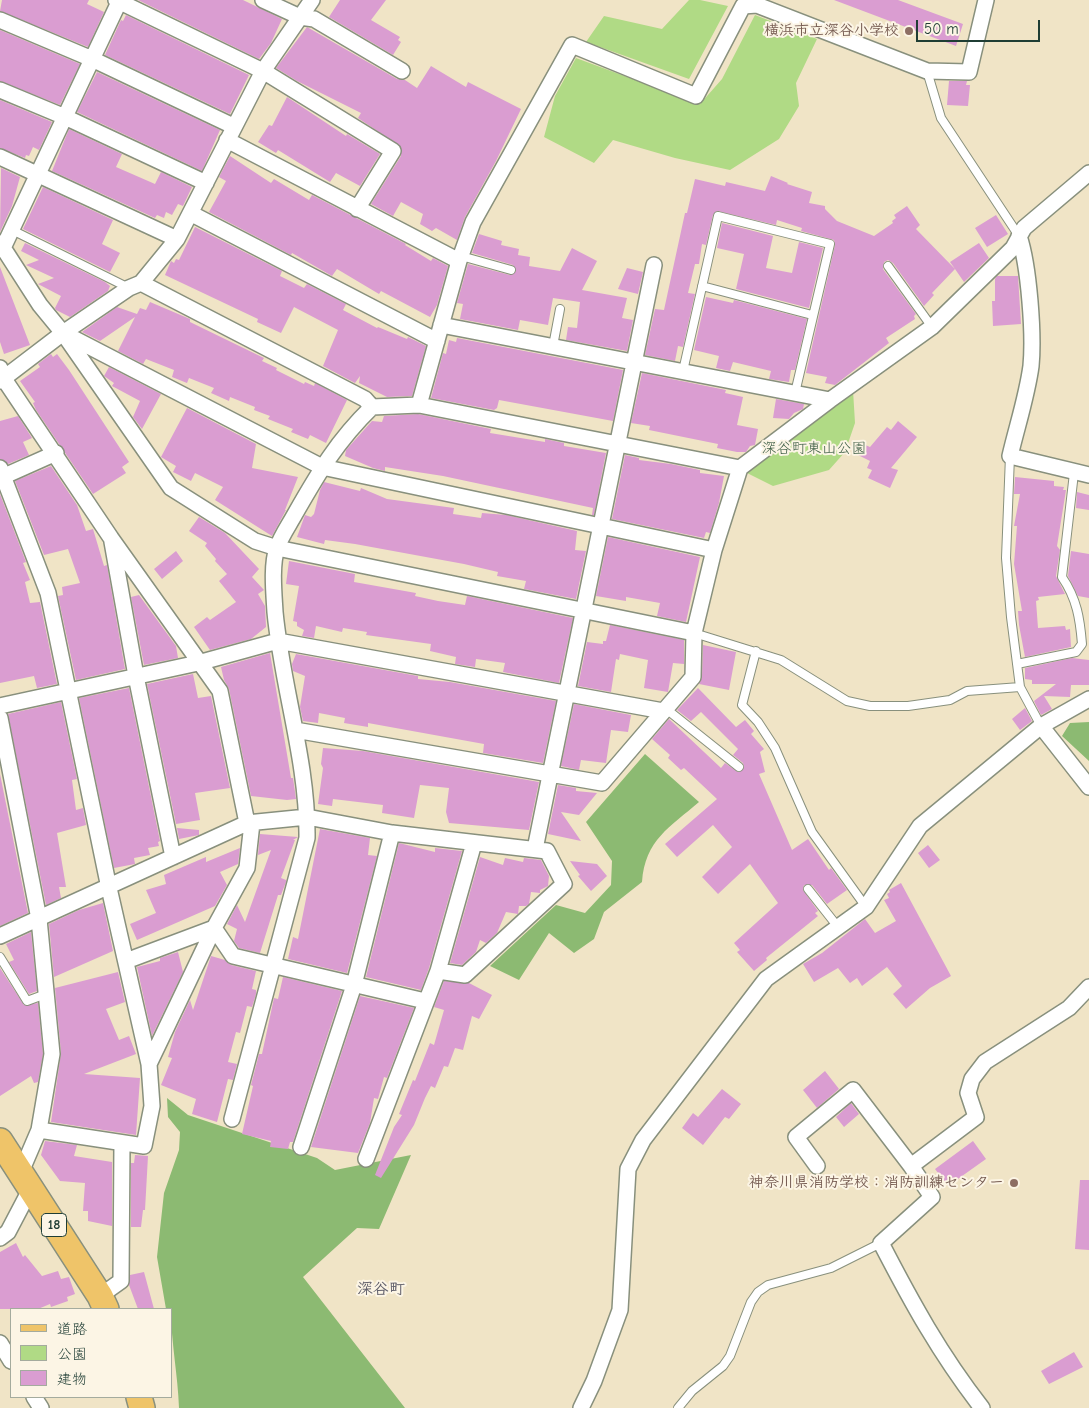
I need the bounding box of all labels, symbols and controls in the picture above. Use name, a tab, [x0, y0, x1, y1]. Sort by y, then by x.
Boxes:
scale bar	[919, 10, 1043, 42]
text: 50 m	[924, 20, 959, 38]
place label: 横浜市立深谷小学校	[764, 22, 899, 40]
marker: 横浜市立深谷小学校	[903, 25, 915, 37]
park label: 深谷町東山公園	[762, 440, 866, 458]
place label: 神奈川県消防学校：消防訓練センター	[749, 1174, 1004, 1192]
marker: 神奈川県消防学校：消防訓練センター	[1008, 1177, 1020, 1189]
road number: 18	[42, 1214, 66, 1236]
district label: 深谷町	[357, 1279, 405, 1299]
legend	[10, 1308, 172, 1398]
text: 道路	[57, 1320, 87, 1338]
text: 公園	[57, 1345, 87, 1363]
text: 建物	[57, 1370, 87, 1388]

